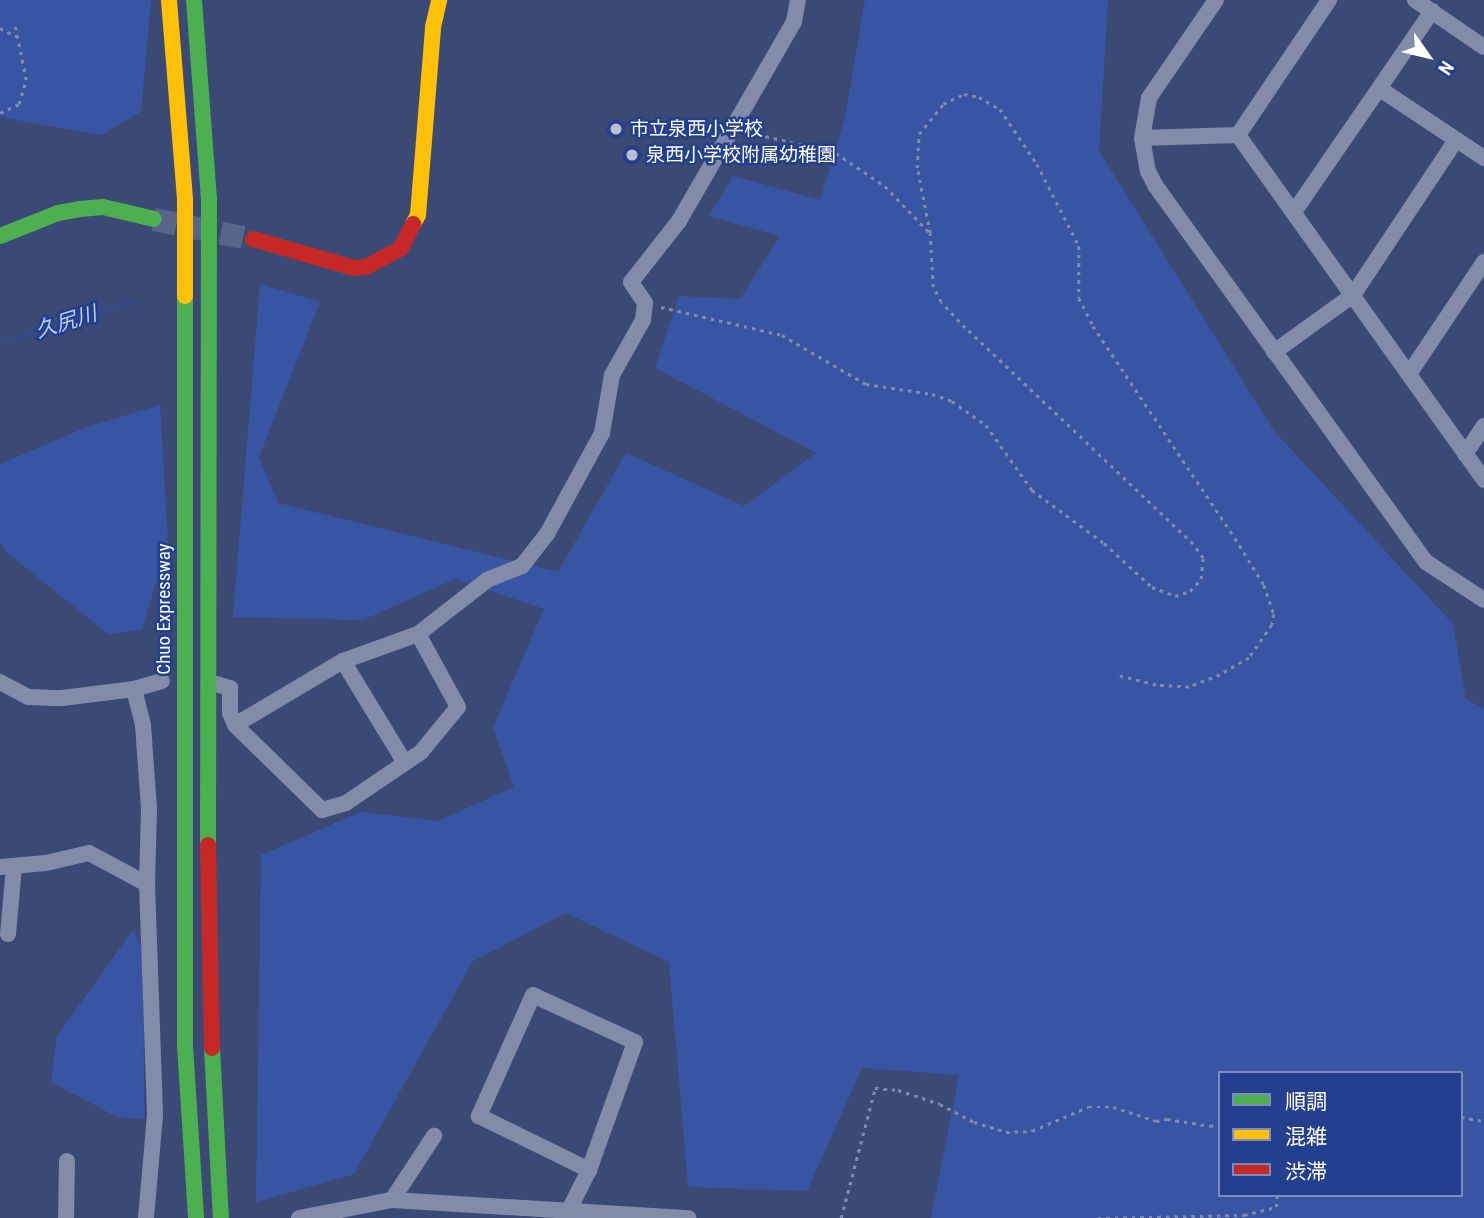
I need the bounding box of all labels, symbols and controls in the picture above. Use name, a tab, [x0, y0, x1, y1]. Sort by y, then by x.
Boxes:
north arrow	[1393, 21, 1463, 91]
text: N	[1433, 57, 1459, 79]
place label: 市立泉西小学校	[630, 118, 763, 140]
marker: 市立泉西小学校	[608, 121, 624, 137]
place label: 泉西小学校附属幼稚園	[646, 144, 836, 166]
marker: 泉西小学校附属幼稚園	[624, 147, 640, 163]
water label: 久尻川	[32, 301, 100, 343]
street label: Chuo Expressway	[153, 543, 175, 675]
legend	[1218, 1071, 1463, 1197]
text: 順調	[1285, 1090, 1327, 1114]
text: 混雑	[1285, 1125, 1327, 1149]
text: 渋滞	[1285, 1160, 1327, 1184]

